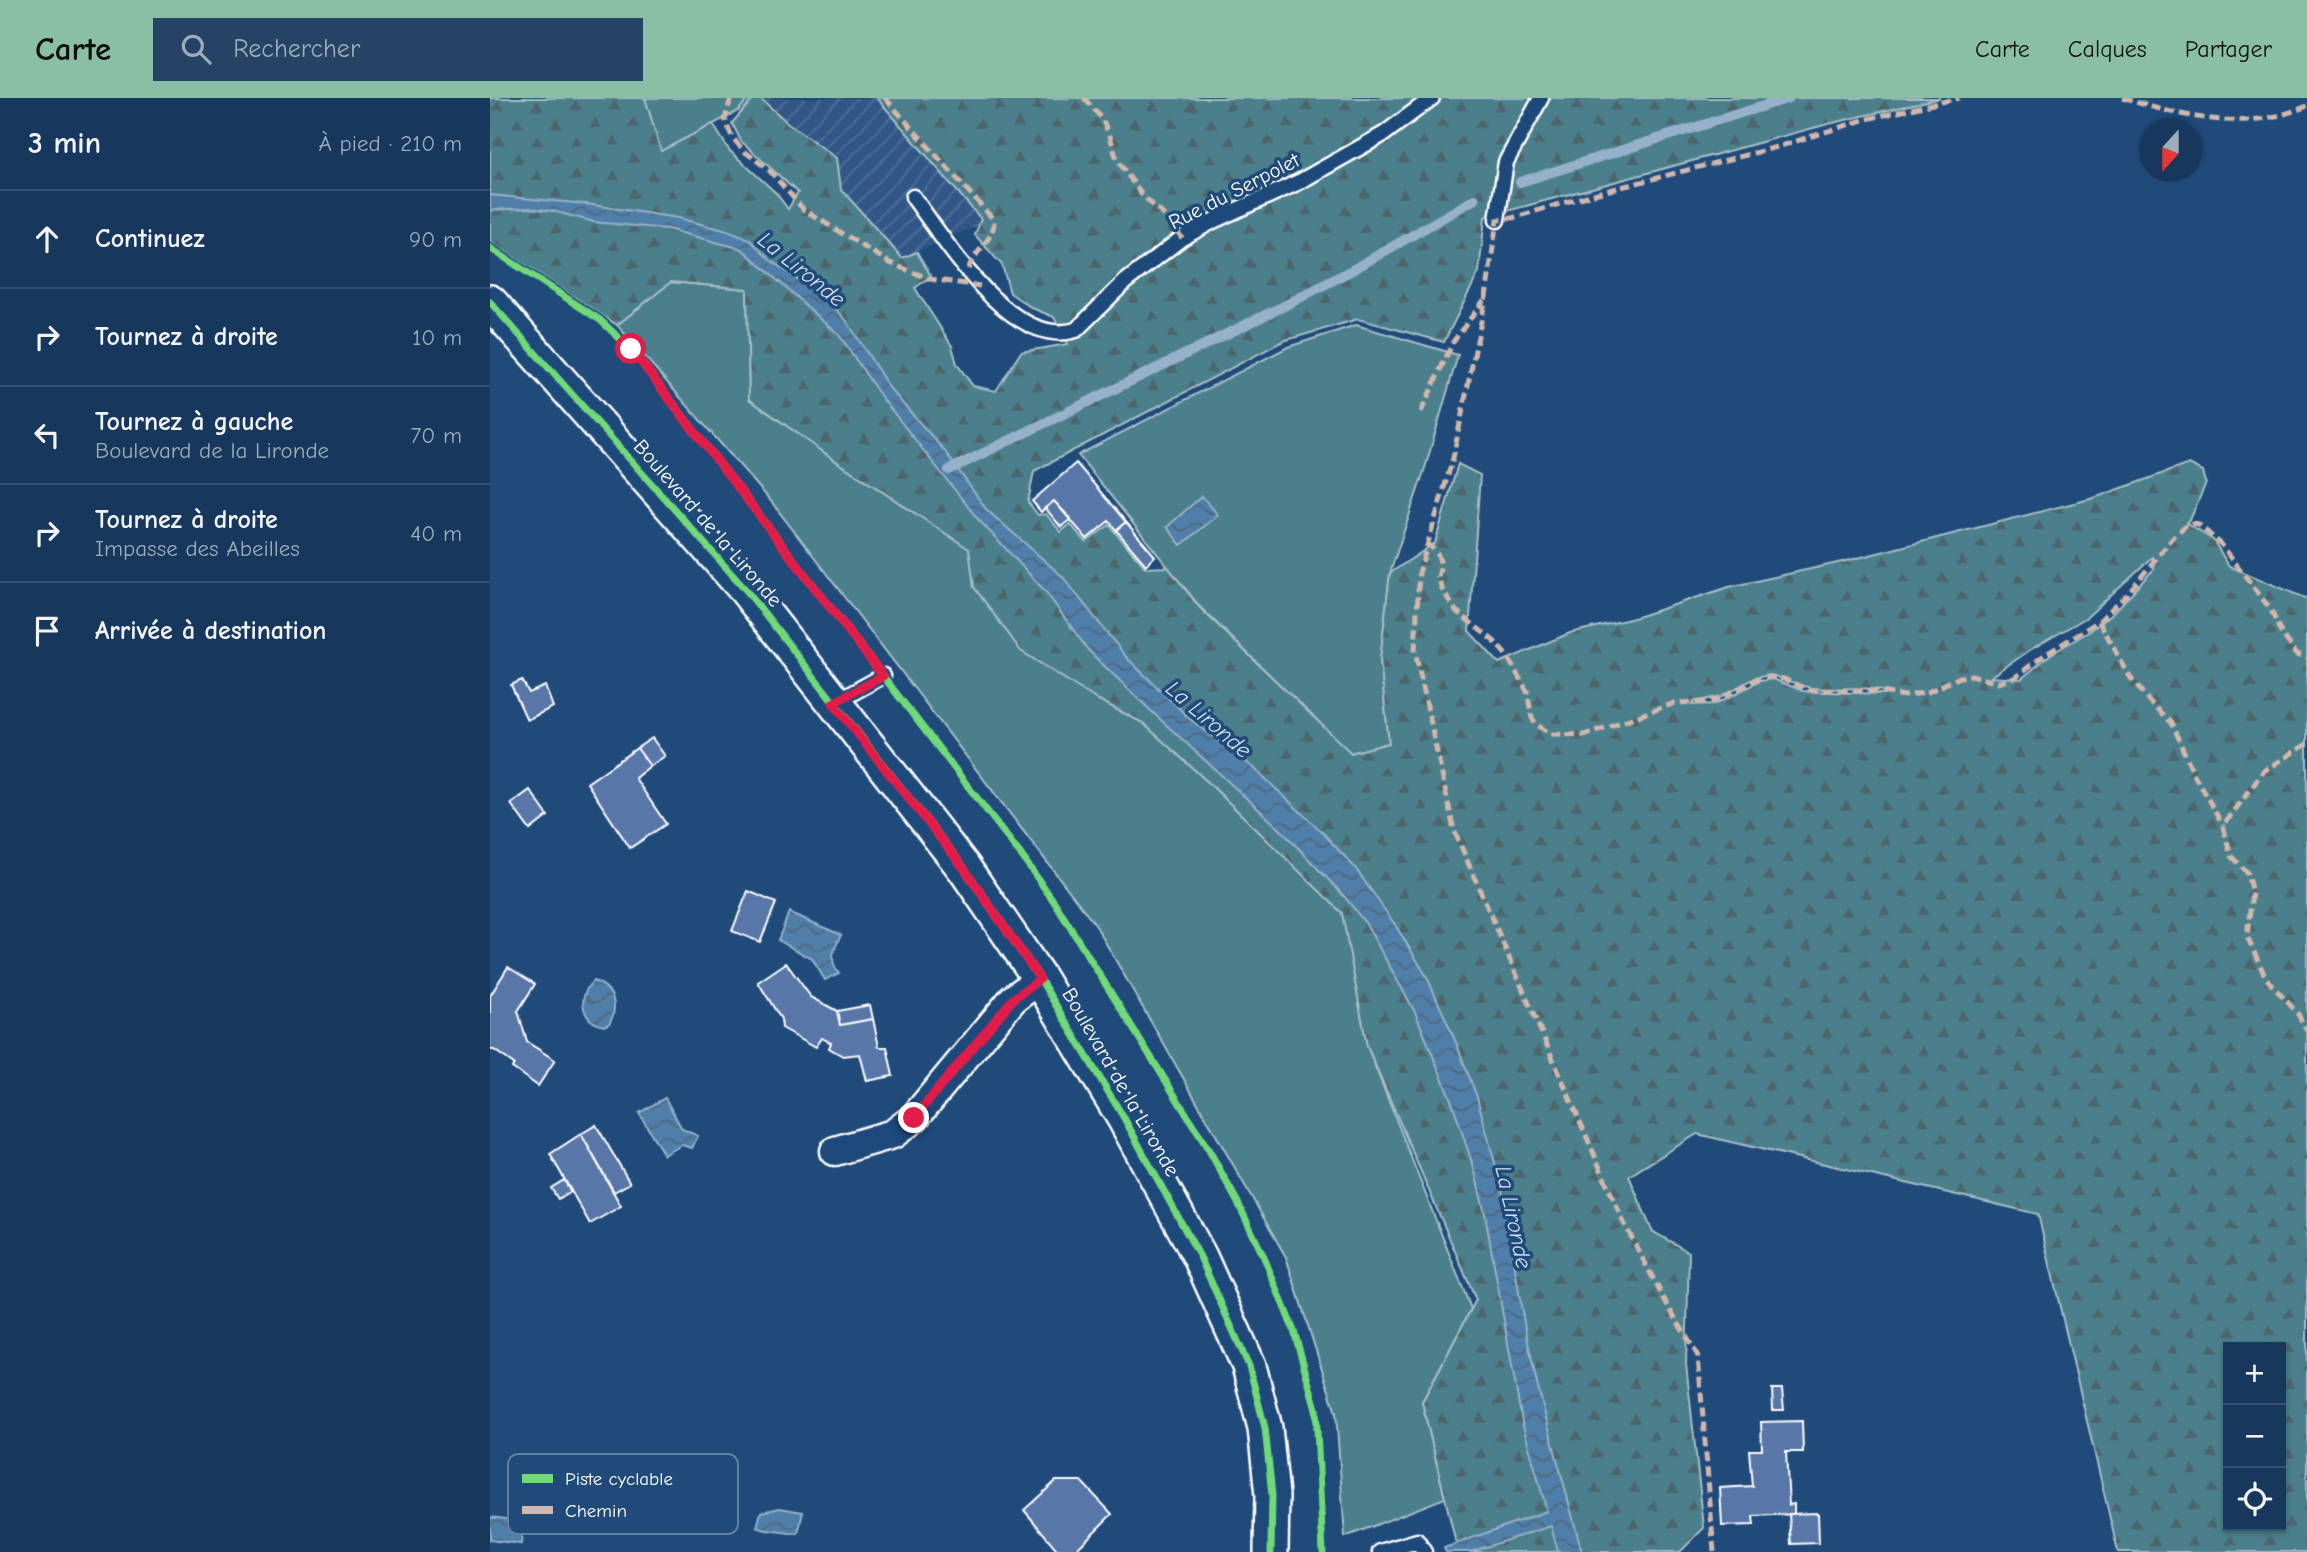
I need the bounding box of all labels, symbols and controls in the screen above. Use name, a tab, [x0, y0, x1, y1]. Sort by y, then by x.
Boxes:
search box	[153, 18, 643, 81]
text: Carte	[35, 30, 111, 68]
icon: search	[177, 30, 215, 68]
text: Rechercher	[233, 34, 360, 64]
text: Carte	[1975, 35, 2030, 63]
text: Calques	[2068, 35, 2147, 63]
text: Partager	[2185, 35, 2272, 63]
north arrow	[2139, 119, 2202, 182]
text: 3 min	[28, 126, 101, 161]
text: À pied · 210 m	[319, 130, 462, 157]
street label: Rue du Serpolet	[1165, 147, 1304, 234]
icon: ahead	[28, 220, 66, 258]
text: Continuez	[95, 224, 205, 254]
text: 90 m	[409, 226, 462, 253]
water label: La Lironde	[753, 226, 851, 313]
icon: right	[28, 318, 66, 356]
text: Tournez à droite	[95, 322, 278, 352]
text: 10 m	[412, 324, 462, 351]
route start	[615, 333, 646, 364]
text: Tournez à gauche	[95, 407, 293, 437]
icon: left	[28, 416, 66, 454]
text: 70 m	[410, 422, 462, 449]
street label: Boulevard de la Lironde	[629, 434, 787, 612]
text: Boulevard de la Lironde	[95, 437, 329, 464]
text: Tournez à droite	[95, 505, 278, 535]
icon: right	[28, 514, 66, 552]
text: 40 m	[410, 520, 462, 547]
text: Impasse des Abeilles	[95, 535, 300, 562]
icon: arrive	[28, 612, 66, 650]
text: Arrivée à destination	[95, 616, 326, 646]
water label: La Lironde	[1160, 675, 1257, 764]
street label: Boulevard de la Lironde	[1057, 983, 1185, 1181]
route end	[898, 1102, 929, 1133]
water label: La Lironde	[1489, 1163, 1538, 1271]
map controls	[2223, 1342, 2286, 1531]
button: +	[2223, 1342, 2286, 1405]
button: −	[2223, 1405, 2286, 1468]
legend	[508, 1454, 738, 1534]
text: Piste cyclable	[565, 1468, 673, 1490]
button: locate	[2223, 1468, 2286, 1531]
text: Chemin	[565, 1500, 627, 1522]

